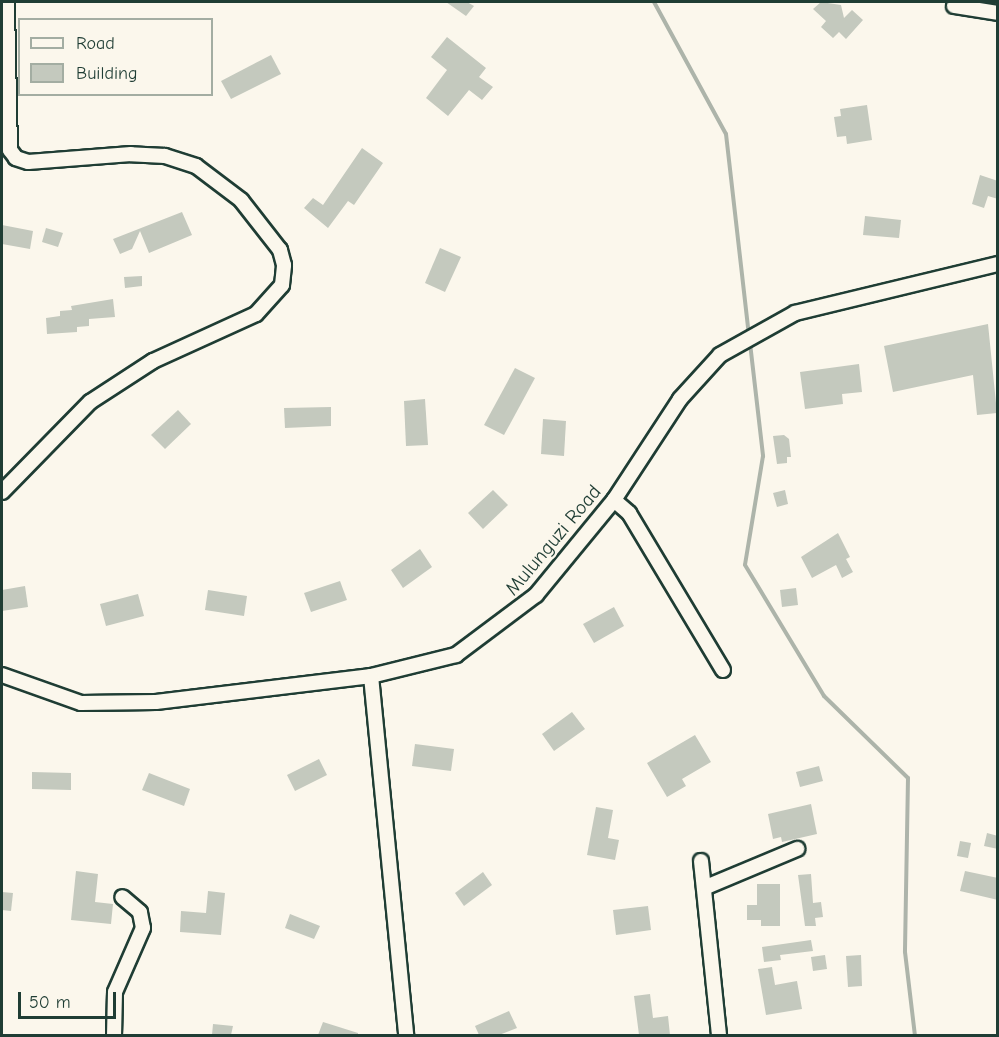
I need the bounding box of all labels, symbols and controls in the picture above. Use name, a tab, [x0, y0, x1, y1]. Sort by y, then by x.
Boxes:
legend	[18, 18, 213, 96]
text: Road	[76, 33, 115, 54]
text: Building	[76, 63, 138, 84]
street label: Mulunguzi Road	[500, 480, 606, 600]
scale bar	[21, 980, 118, 1018]
text: 50 m	[29, 992, 71, 1013]

